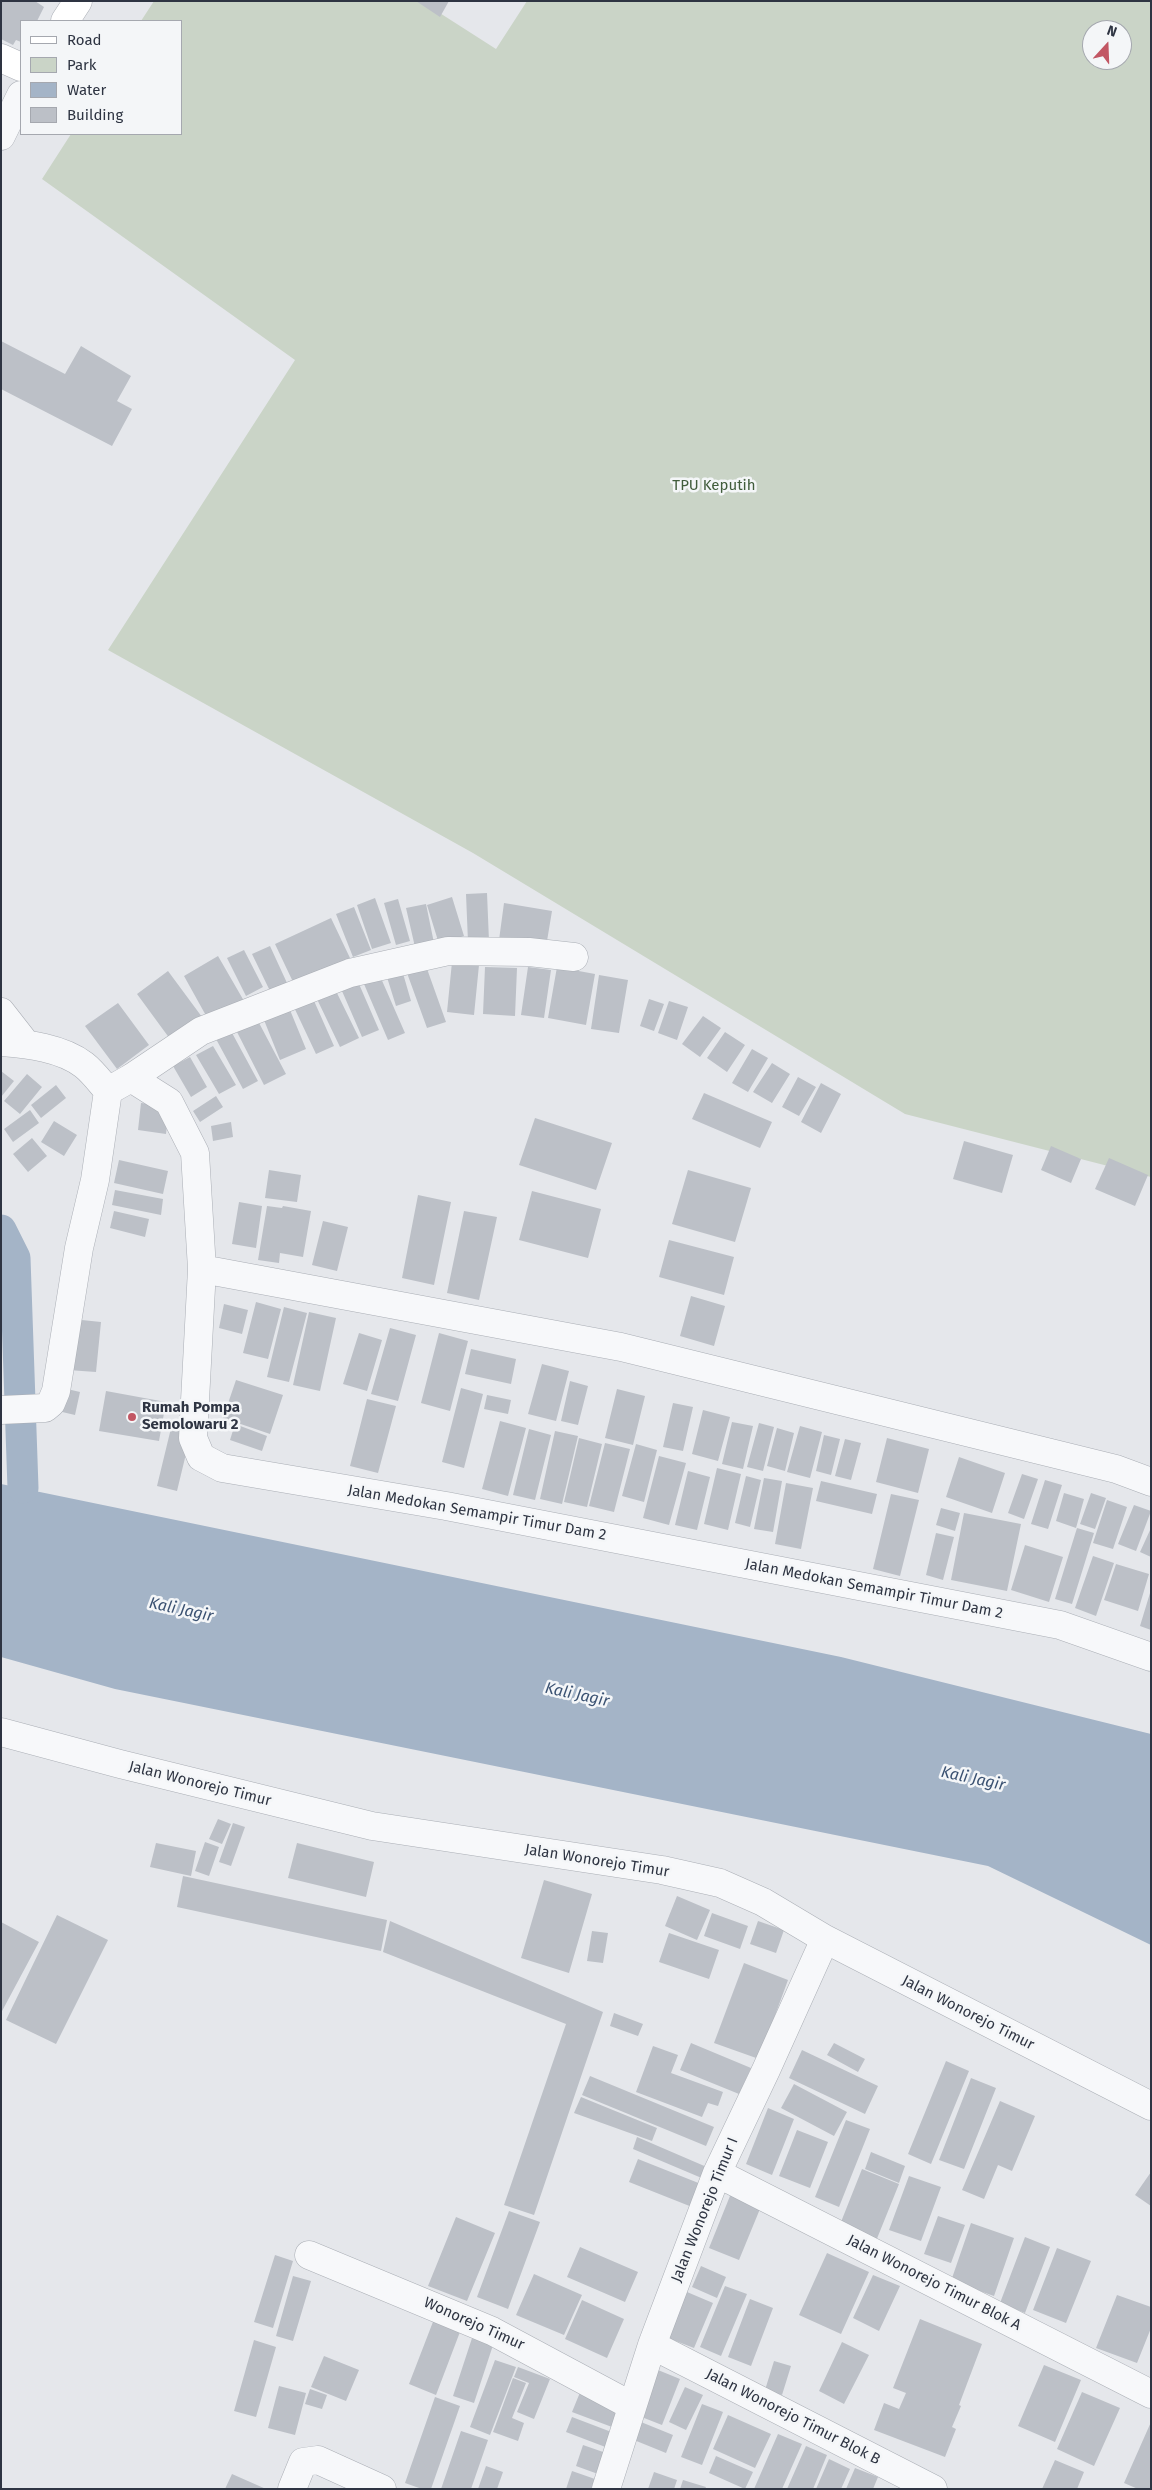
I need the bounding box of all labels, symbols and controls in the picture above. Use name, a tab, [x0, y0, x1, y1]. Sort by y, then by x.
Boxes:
legend	[20, 20, 182, 135]
north arrow	[1082, 20, 1132, 70]
text: N	[1105, 22, 1119, 41]
text: Road	[67, 31, 102, 49]
text: Park	[67, 56, 97, 74]
text: Water	[67, 81, 106, 99]
text: Building	[67, 106, 123, 124]
park label: TPU Keputih	[672, 477, 756, 495]
place label: Rumah Pompa Semolowaru 2	[142, 1399, 240, 1434]
marker: Rumah Pompa Semolowaru 2	[126, 1411, 138, 1423]
street label: Jalan Medokan Semampir Timur Dam 2	[346, 1481, 608, 1545]
street label: Jalan Medokan Semampir Timur Dam 2	[744, 1555, 1004, 1623]
water label: Kali Jagir	[147, 1594, 215, 1626]
water label: Kali Jagir	[543, 1679, 611, 1711]
street label: Jalan Wonorejo Timur	[127, 1758, 273, 1810]
water label: Kali Jagir	[939, 1763, 1007, 1795]
street label: Jalan Wonorejo Timur	[523, 1841, 671, 1881]
street label: Jalan Wonorejo Timur	[899, 1972, 1037, 2054]
street label: Jalan Wonorejo Timur I	[668, 2135, 742, 2285]
street label: Jalan Wonorejo Timur Blok A	[844, 2231, 1024, 2335]
street label: Wonorejo Timur	[421, 2294, 527, 2354]
street label: Jalan Wonorejo Timur Blok B	[703, 2365, 883, 2469]

